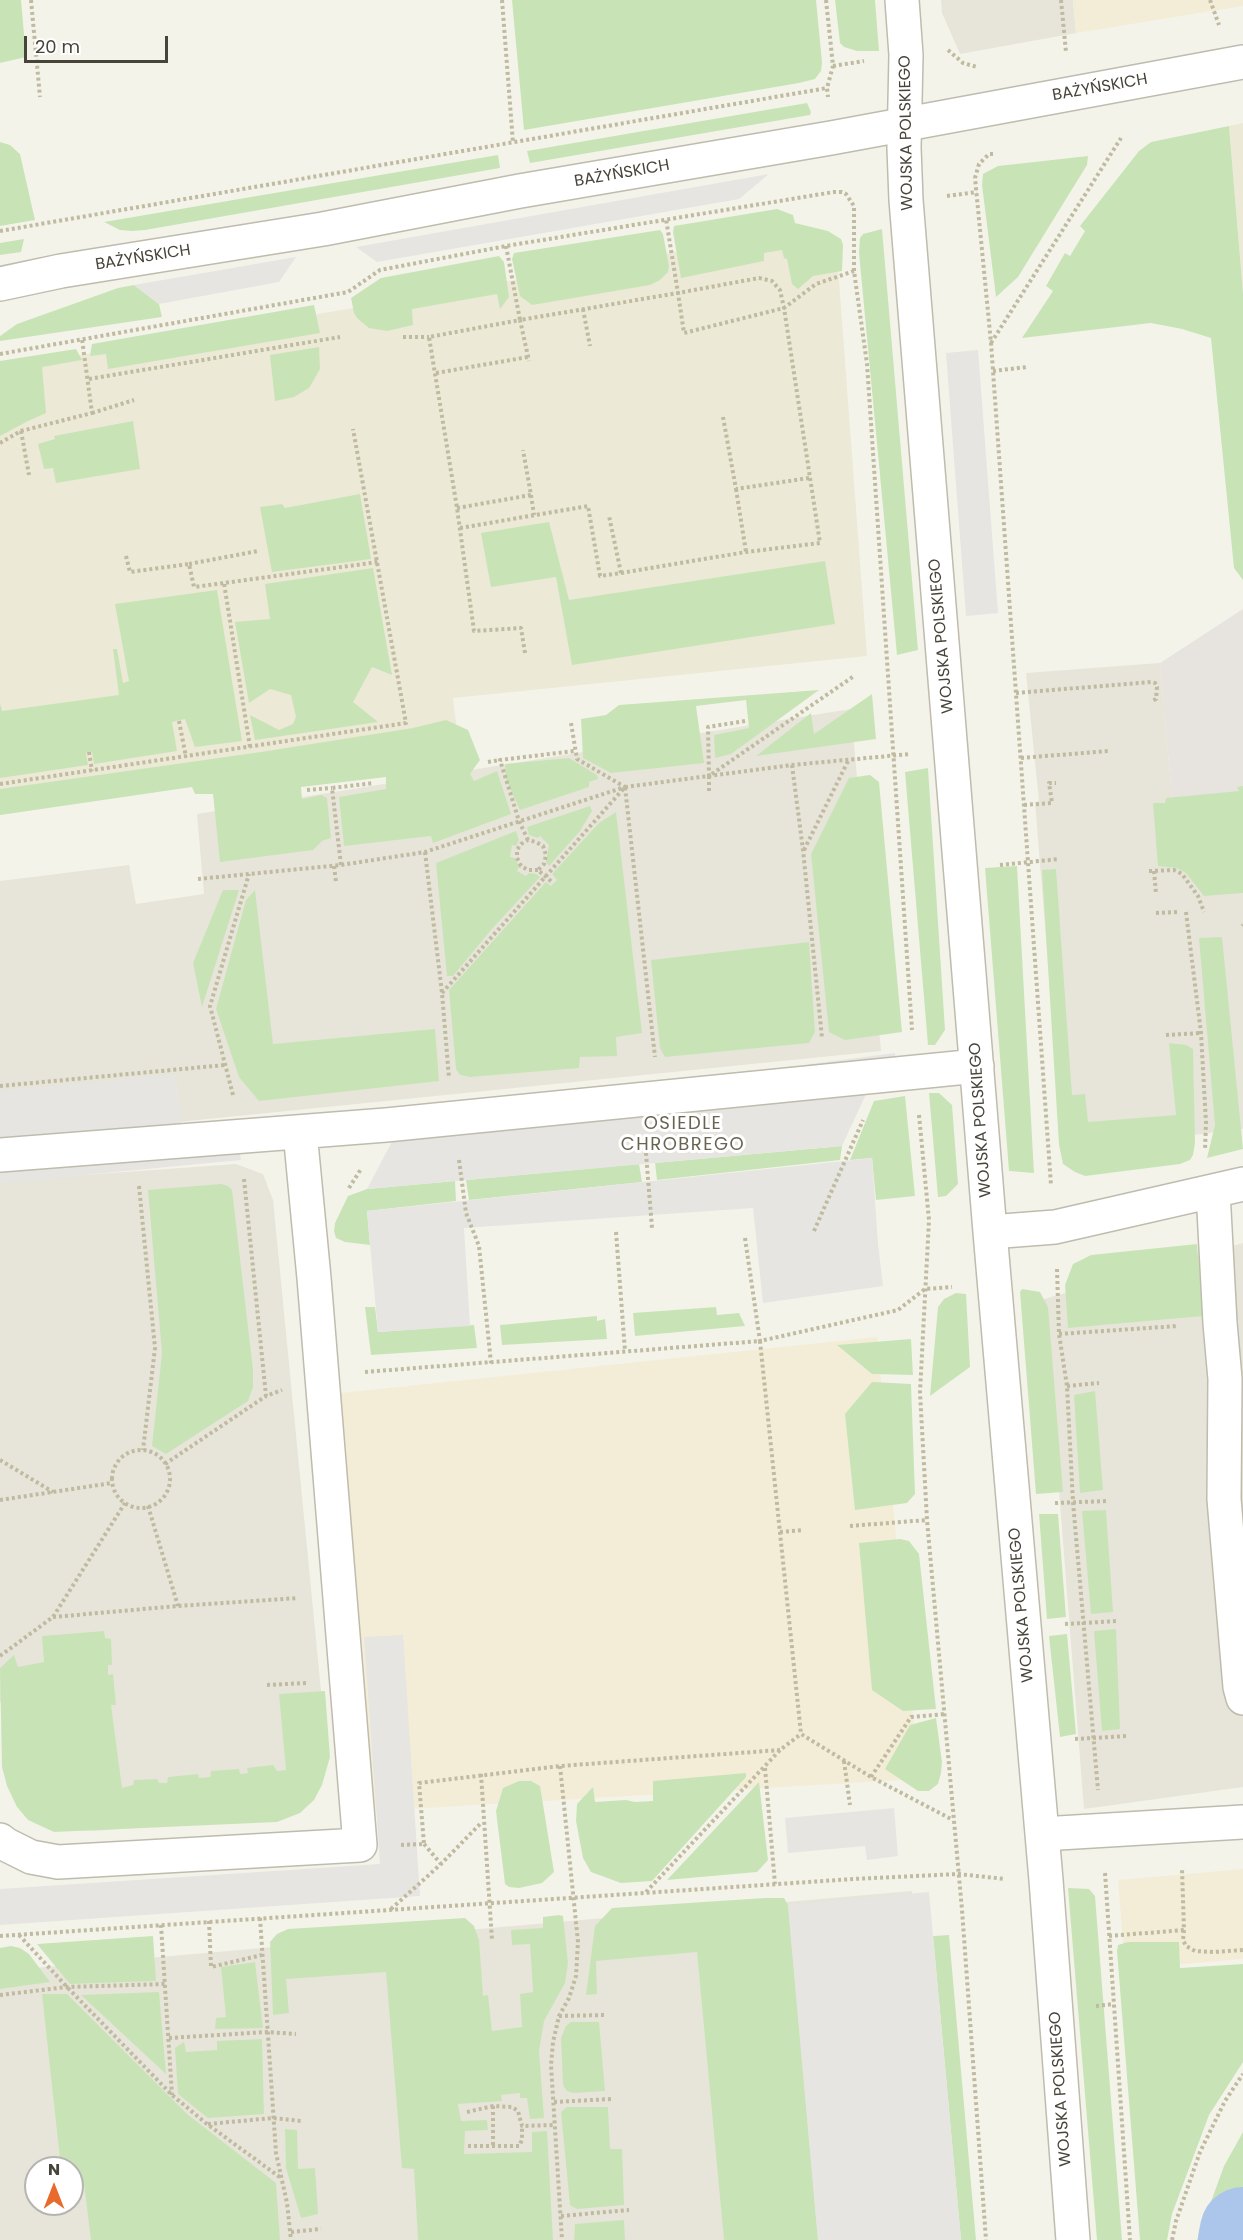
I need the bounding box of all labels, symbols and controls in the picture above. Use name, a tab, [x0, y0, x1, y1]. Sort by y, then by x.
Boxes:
scale bar	[27, 24, 171, 62]
text: 20 m	[35, 34, 80, 59]
street label: WOJSKA POLSKIEGO	[896, 55, 918, 211]
street label: BAŻYŃSKICH	[1051, 70, 1149, 106]
street label: BAŻYŃSKICH	[573, 156, 671, 192]
street label: BAŻYŃSKICH	[94, 241, 192, 275]
street label: WOJSKA POLSKIEGO	[926, 558, 958, 714]
street label: WOJSKA POLSKIEGO	[966, 1042, 996, 1198]
district label: OSIEDLE CHROBREGO	[621, 1113, 745, 1156]
street label: WOJSKA POLSKIEGO	[1006, 1527, 1038, 1683]
street label: WOJSKA POLSKIEGO	[1046, 2011, 1076, 2167]
north arrow	[24, 2156, 84, 2216]
text: N	[48, 2158, 60, 2181]

